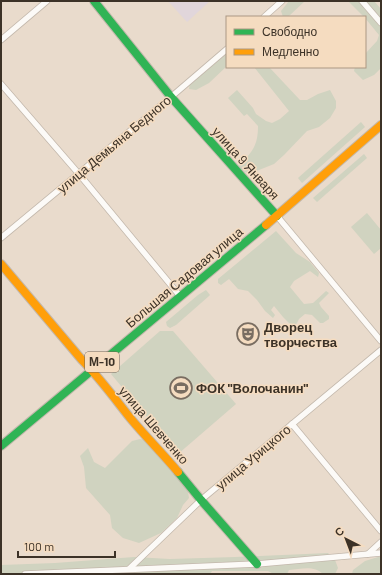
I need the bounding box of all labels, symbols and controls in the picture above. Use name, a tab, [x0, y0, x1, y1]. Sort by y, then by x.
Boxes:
legend	[226, 16, 366, 68]
text: Свободно	[262, 24, 317, 39]
text: Медленно	[262, 44, 319, 59]
street label: улица Демьяна Бедного	[54, 92, 174, 196]
street label: улица 9 Января	[209, 123, 283, 203]
street label: Большая Садовая улица	[122, 223, 246, 331]
place label: Дворец творчества	[264, 319, 338, 350]
theatre icon: Дворец творчества	[235, 321, 261, 347]
road number: М-10	[85, 352, 119, 372]
sports icon: ФОК "Волочанин"	[168, 375, 194, 401]
place label: ФОК "Волочанин"	[196, 380, 309, 396]
street label: улица Шевченко	[116, 383, 192, 467]
street label: улица Урицкого	[212, 421, 294, 493]
north arrow	[326, 519, 366, 559]
text: С	[332, 524, 346, 539]
scale bar	[18, 533, 115, 559]
text: 100 m	[24, 539, 54, 553]

